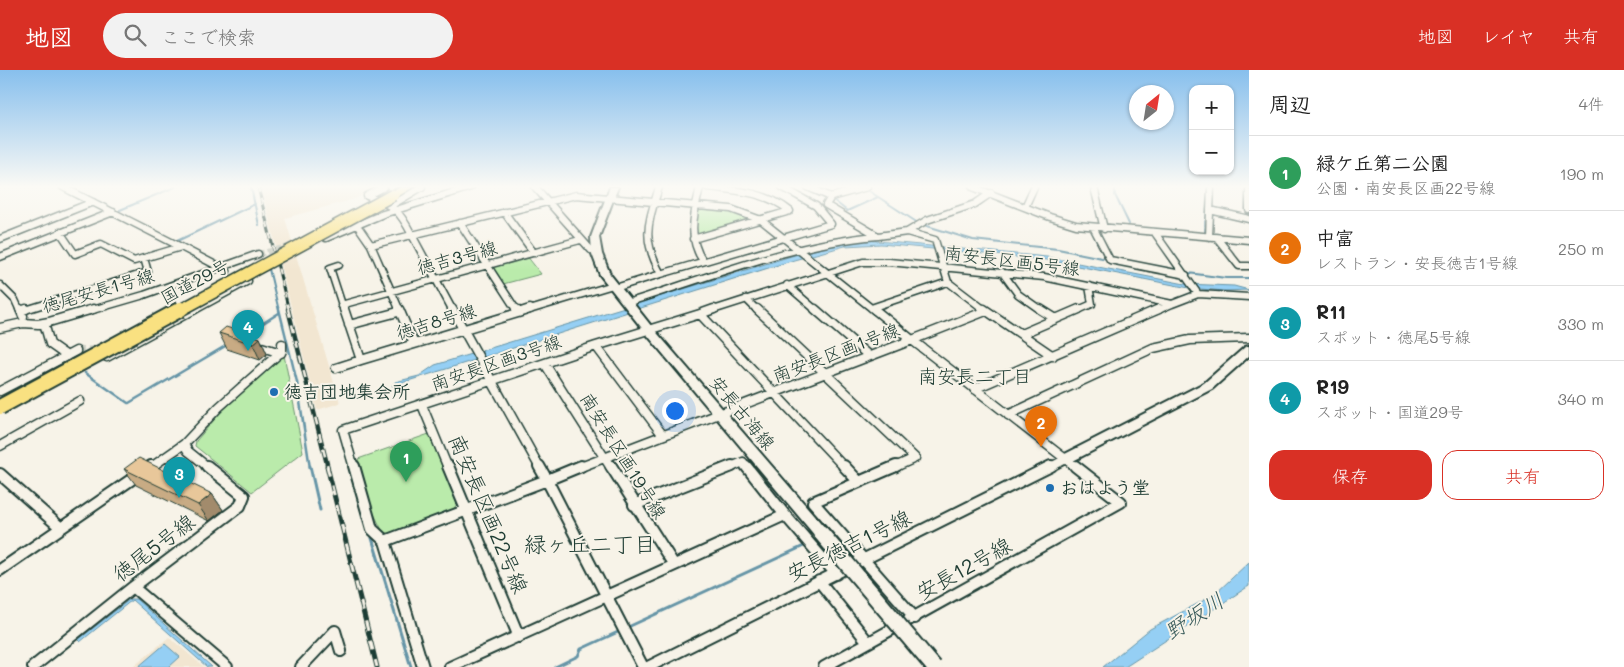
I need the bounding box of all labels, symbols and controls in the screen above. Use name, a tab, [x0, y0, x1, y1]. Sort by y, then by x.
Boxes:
search box	[103, 13, 453, 58]
text: 地図	[25, 21, 73, 52]
icon: search	[121, 21, 149, 49]
text: ここで検索	[161, 24, 256, 49]
text: 地図	[1418, 24, 1454, 48]
text: レイヤ	[1482, 24, 1535, 48]
text: 共有	[1563, 24, 1599, 48]
north arrow	[1129, 85, 1174, 130]
map controls	[1189, 85, 1234, 175]
button: +	[1189, 85, 1234, 130]
text: 周辺	[1269, 90, 1311, 117]
text: 4件	[1579, 93, 1604, 114]
button: −	[1189, 130, 1234, 175]
text: 緑ケ丘第二公園	[1316, 150, 1449, 175]
text: 1	[1281, 163, 1289, 184]
text: 190 m	[1560, 163, 1604, 184]
text: 公園 · 南安長区画22号線	[1316, 177, 1495, 198]
text: 中富	[1316, 225, 1354, 250]
street label: 徳吉3号線	[414, 235, 500, 279]
text: 2	[1281, 238, 1289, 259]
text: 250 m	[1558, 238, 1604, 259]
street label: 南安長区画5号線	[943, 240, 1081, 280]
text: レストラン · 安長徳吉1号線	[1316, 252, 1518, 273]
street label: 国道29号	[156, 253, 233, 309]
street label: 徳尾安長1号線	[39, 263, 157, 318]
street label: 徳吉8号線	[393, 297, 479, 345]
text: R11	[1316, 299, 1346, 324]
pin: 4	[232, 310, 264, 351]
text: 3	[1280, 313, 1290, 334]
text: 330 m	[1558, 313, 1604, 334]
street label: 南安長区画1号線	[769, 317, 903, 387]
text: スポット · 徳尾5号線	[1316, 326, 1471, 347]
street label: 南安長区画3号線	[427, 328, 564, 396]
district label: 南安長二丁目	[918, 363, 1032, 388]
street label: 安長古海線	[705, 370, 781, 455]
text: R19	[1316, 374, 1349, 399]
place label: 徳吉団地集会所	[284, 379, 410, 403]
marker: 徳吉団地集会所	[268, 386, 280, 398]
street label: 南安長区画19号線	[575, 388, 672, 523]
text: 4	[1280, 388, 1290, 409]
text: 340 m	[1557, 388, 1604, 409]
your location	[662, 398, 688, 424]
text: スポット · 国道29号	[1316, 401, 1464, 422]
pin: 2	[1025, 406, 1057, 447]
street label: 南安長区画22号線	[444, 430, 535, 597]
pin: 1	[390, 441, 422, 482]
button: 保存	[1269, 450, 1432, 500]
button: 共有	[1442, 450, 1604, 500]
pin: 3	[163, 457, 195, 498]
place label: おはよう堂	[1060, 475, 1150, 499]
marker: おはよう堂	[1044, 482, 1056, 494]
street label: 安長徳吉1号線	[782, 503, 915, 586]
street label: 徳尾5号線	[107, 507, 200, 587]
district label: 緑ヶ丘二丁目	[524, 529, 656, 558]
street label: 安長12号線	[911, 530, 1016, 605]
water label: 野坂川	[1158, 585, 1229, 646]

